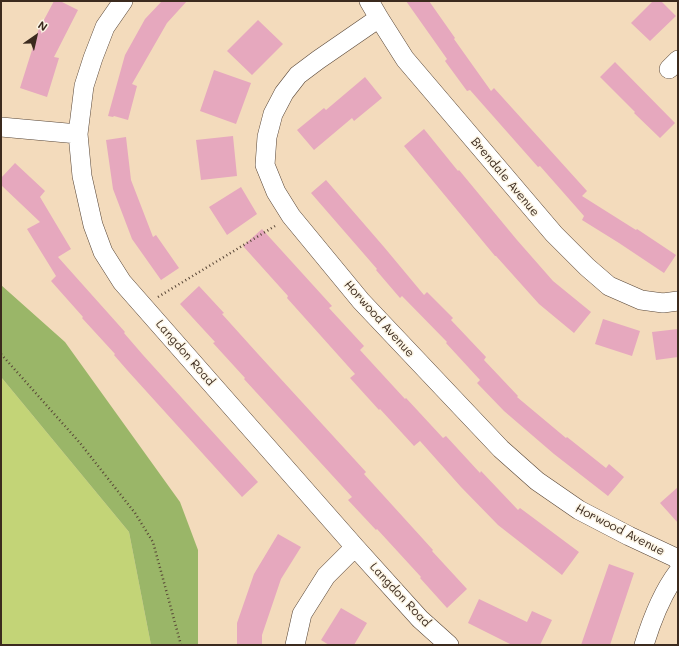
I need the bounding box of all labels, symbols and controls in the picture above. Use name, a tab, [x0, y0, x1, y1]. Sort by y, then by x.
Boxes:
north arrow	[16, 16, 56, 56]
text: N	[35, 17, 51, 34]
street label: Brendale Avenue	[468, 135, 542, 219]
street label: Horwood Avenue	[341, 278, 417, 360]
street label: Langdon Road	[153, 317, 217, 389]
street label: Horwood Avenue	[573, 501, 667, 559]
street label: Langdon Road	[367, 560, 433, 630]

